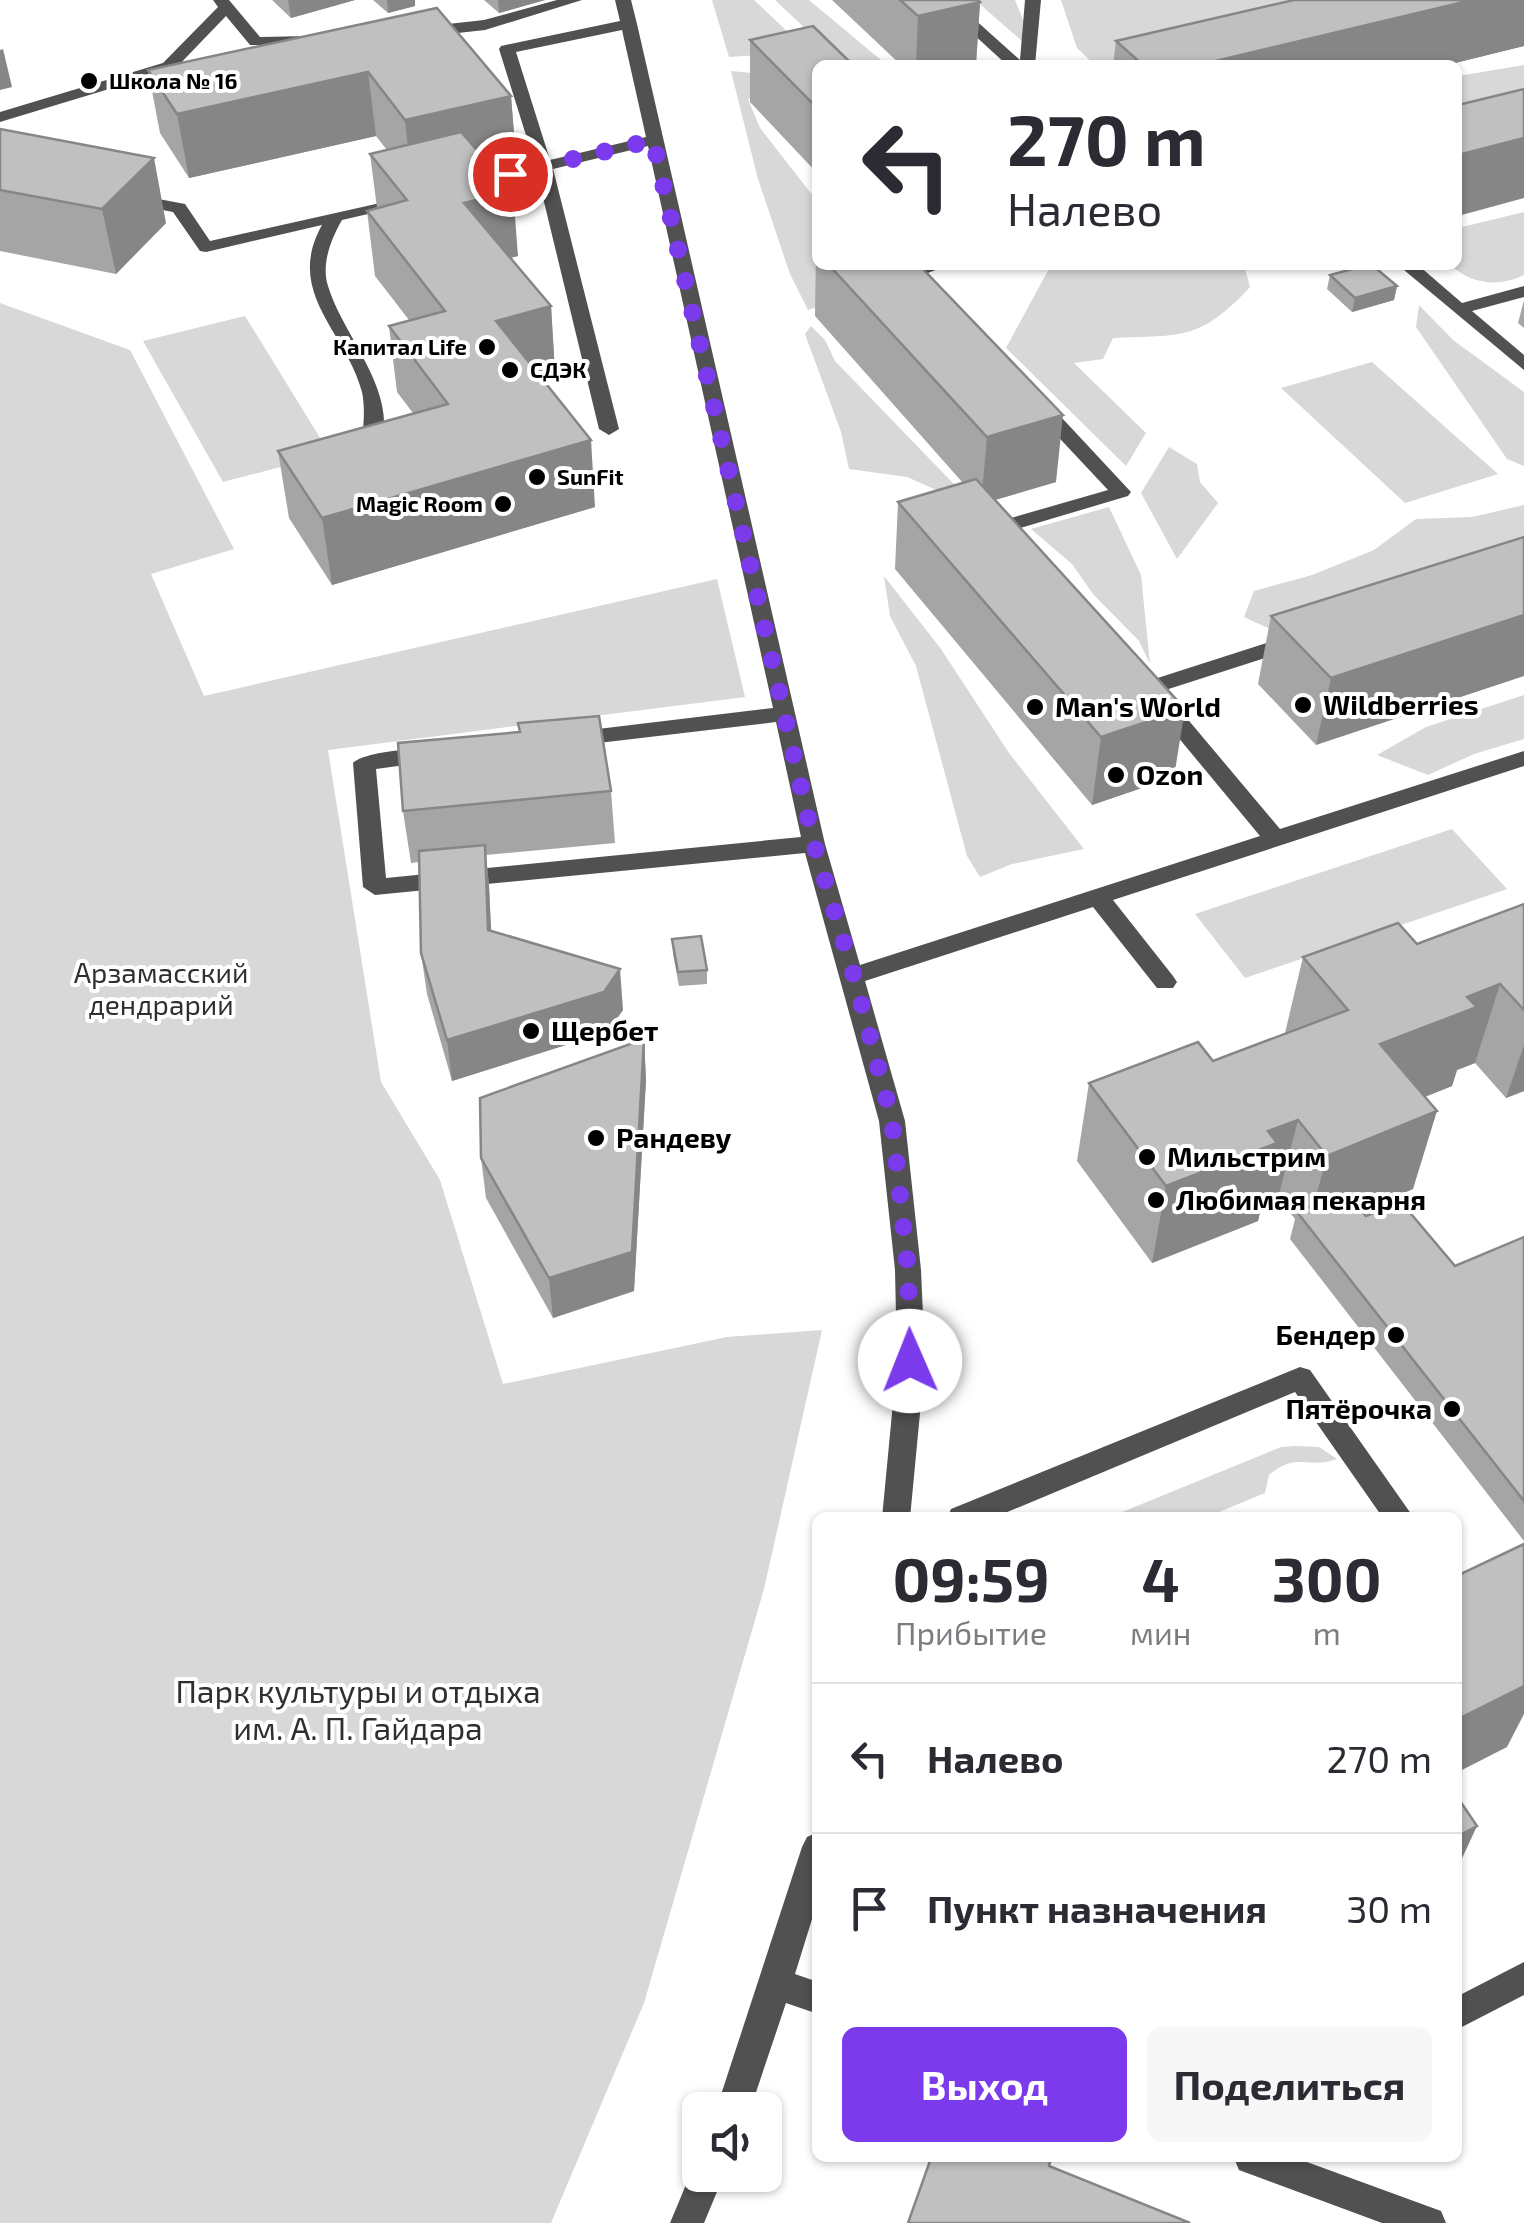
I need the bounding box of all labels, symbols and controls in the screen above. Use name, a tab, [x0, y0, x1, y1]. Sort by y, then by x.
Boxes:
place label: Школа № 16	[109, 67, 238, 93]
marker: Школа № 16	[78, 70, 100, 92]
text: 270 m	[1007, 96, 1206, 180]
icon: left	[842, 100, 972, 230]
pin	[468, 132, 553, 217]
icon: arrive	[483, 147, 538, 202]
text: Налево	[1007, 181, 1162, 235]
place label: Капитал Life	[333, 333, 467, 359]
marker: Капитал Life	[476, 336, 498, 358]
place label: СДЭК	[530, 356, 586, 382]
marker: СДЭК	[499, 359, 521, 381]
place label: SunFit	[557, 463, 624, 489]
marker: SunFit	[526, 466, 548, 488]
place label: Magic Room	[356, 490, 483, 516]
marker: Magic Room	[492, 493, 514, 515]
place label: Wildberries	[1323, 687, 1479, 721]
place label: Man's World	[1055, 689, 1221, 723]
marker: Wildberries	[1292, 694, 1314, 716]
marker: Man's World	[1024, 696, 1046, 718]
place label: Ozon	[1136, 757, 1203, 791]
marker: Ozon	[1105, 764, 1127, 786]
park label: Арзамасский дендрарий	[74, 955, 248, 1021]
place label: Щербет	[551, 1013, 658, 1047]
marker: Щербет	[520, 1020, 542, 1042]
place label: Рандеву	[616, 1120, 732, 1154]
marker: Рандеву	[585, 1127, 607, 1149]
place label: Мильстрим	[1167, 1139, 1326, 1173]
marker: Мильстрим	[1136, 1146, 1158, 1168]
place label: Любимая пекарня	[1176, 1182, 1426, 1216]
marker: Любимая пекарня	[1145, 1189, 1167, 1211]
position arrow	[858, 1309, 962, 1413]
place label: Бендер	[1275, 1317, 1376, 1351]
marker: Бендер	[1385, 1324, 1407, 1346]
place label: Пятёрочка	[1285, 1391, 1432, 1425]
marker: Пятёрочка	[1441, 1398, 1463, 1420]
text: 09:59	[892, 1542, 1050, 1614]
text: 4	[1142, 1542, 1180, 1614]
text: 300	[1272, 1542, 1382, 1614]
text: Прибытие	[895, 1613, 1047, 1651]
text: мин	[1130, 1613, 1191, 1651]
text: m	[1313, 1613, 1341, 1651]
park label: Парк культуры и отдыха им. А. П. Гайдара	[175, 1671, 541, 1746]
icon: left	[842, 1731, 897, 1786]
text: Налево	[927, 1735, 1063, 1781]
text: 270 m	[1327, 1735, 1432, 1781]
icon: arrive	[842, 1881, 897, 1936]
text: Пункт назначения	[927, 1885, 1267, 1931]
text: 30 m	[1346, 1885, 1432, 1931]
button: Выход	[842, 2027, 1127, 2142]
button: Поделиться	[1147, 2027, 1432, 2142]
map controls	[682, 2092, 782, 2192]
button: sound	[682, 2092, 782, 2192]

